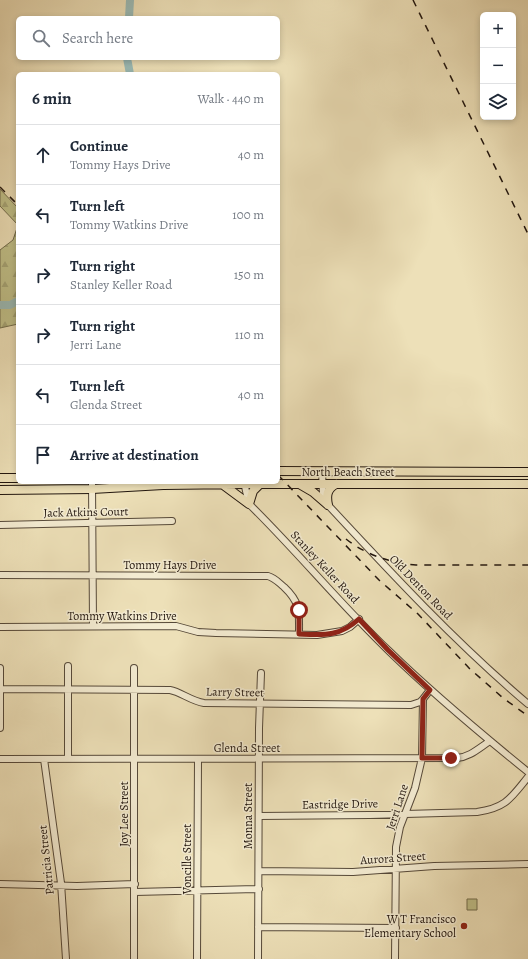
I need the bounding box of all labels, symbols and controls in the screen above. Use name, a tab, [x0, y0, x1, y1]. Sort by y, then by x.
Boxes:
map controls	[480, 12, 516, 120]
button: +	[480, 12, 516, 48]
search box	[16, 16, 280, 60]
icon: search	[30, 27, 52, 49]
text: Search here	[62, 28, 133, 48]
button: −	[480, 48, 516, 84]
button: layers	[480, 84, 516, 120]
text: 6 min	[32, 87, 72, 110]
text: Walk · 440 m	[197, 90, 264, 107]
text: Continue	[70, 136, 128, 156]
icon: ahead	[32, 144, 54, 166]
text: 40 m	[238, 146, 264, 163]
text: Tommy Hays Drive	[70, 156, 171, 173]
text: Turn left	[70, 196, 125, 216]
icon: left	[32, 204, 54, 226]
text: 100 m	[232, 206, 264, 223]
text: Tommy Watkins Drive	[70, 216, 188, 233]
text: Turn right	[70, 256, 135, 276]
icon: right	[32, 264, 54, 286]
text: 150 m	[234, 266, 264, 283]
text: Stanley Keller Road	[70, 276, 172, 293]
text: Turn right	[70, 316, 135, 336]
icon: right	[32, 324, 54, 346]
text: 110 m	[235, 326, 264, 343]
text: Jerri Lane	[70, 336, 121, 353]
text: Turn left	[70, 376, 125, 396]
icon: left	[32, 384, 54, 406]
text: 40 m	[238, 386, 264, 403]
text: Glenda Street	[70, 396, 142, 413]
icon: arrive	[32, 444, 54, 466]
text: Arrive at destination	[70, 445, 199, 465]
street label: North Beach Street	[301, 464, 395, 480]
street label: Jack Atkins Court	[43, 503, 129, 521]
street label: Stanley Keller Road	[287, 527, 363, 607]
street label: Old Denton Road	[386, 551, 456, 623]
street label: Tommy Hays Drive	[124, 557, 216, 573]
route start	[290, 601, 308, 619]
street label: Tommy Watkins Drive	[67, 608, 177, 624]
street label: Larry Street	[206, 683, 264, 701]
street label: Glenda Street	[214, 740, 280, 756]
route end	[442, 749, 460, 767]
street label: Joy Lee Street	[116, 781, 132, 847]
street label: Jerri Lane	[382, 782, 412, 832]
street label: Monna Street	[240, 783, 256, 849]
street label: Eastridge Drive	[302, 795, 378, 813]
street label: Patricia Street	[34, 824, 58, 896]
street label: Voncille Street	[179, 824, 195, 895]
street label: Aurora Street	[359, 848, 426, 868]
place label: W T Francisco Elementary School	[364, 911, 456, 941]
marker: W T Francisco Elementary School	[459, 921, 469, 931]

